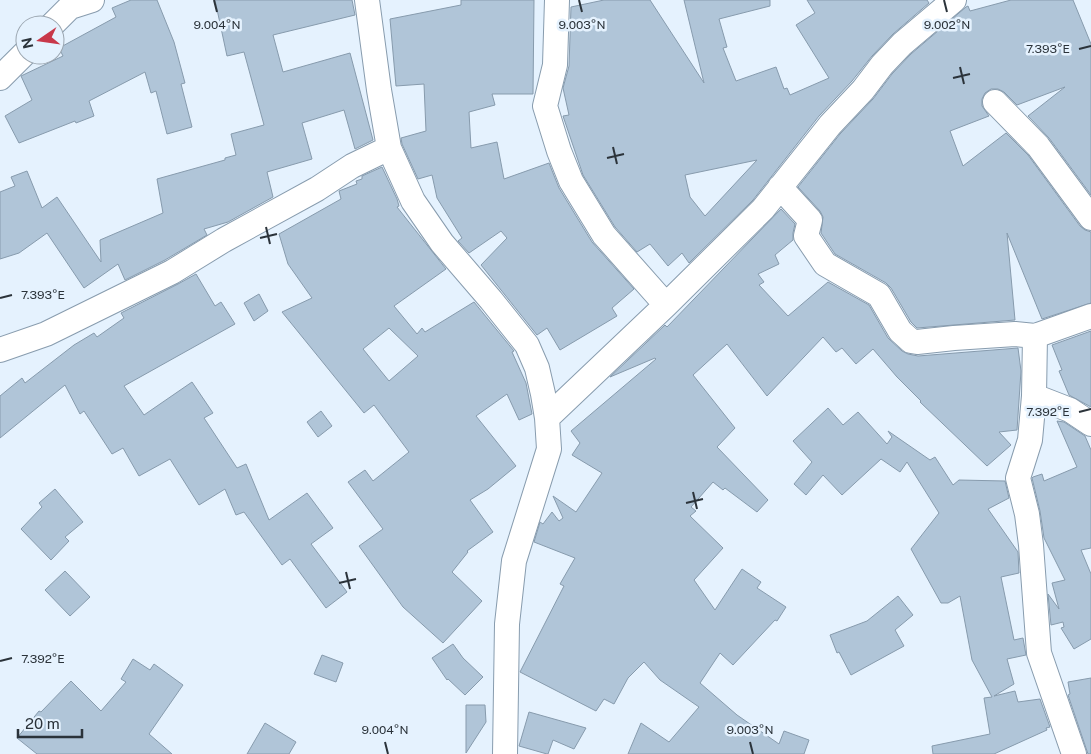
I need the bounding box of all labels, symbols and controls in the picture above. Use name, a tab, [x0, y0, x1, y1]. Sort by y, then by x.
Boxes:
north arrow	[15, 15, 65, 65]
text: 9.004°N	[194, 18, 240, 32]
text: 9.003°N	[559, 18, 605, 32]
text: 9.002°N	[924, 18, 970, 32]
text: N	[18, 36, 36, 50]
text: 7.393°E	[1026, 42, 1070, 56]
text: 7.393°E	[21, 288, 65, 302]
text: 7.392°E	[1026, 405, 1070, 419]
text: 7.392°E	[21, 652, 65, 666]
scale bar	[18, 706, 81, 738]
text: 20 m	[25, 715, 60, 732]
text: 9.004°N	[362, 723, 408, 737]
text: 9.003°N	[727, 723, 773, 737]

